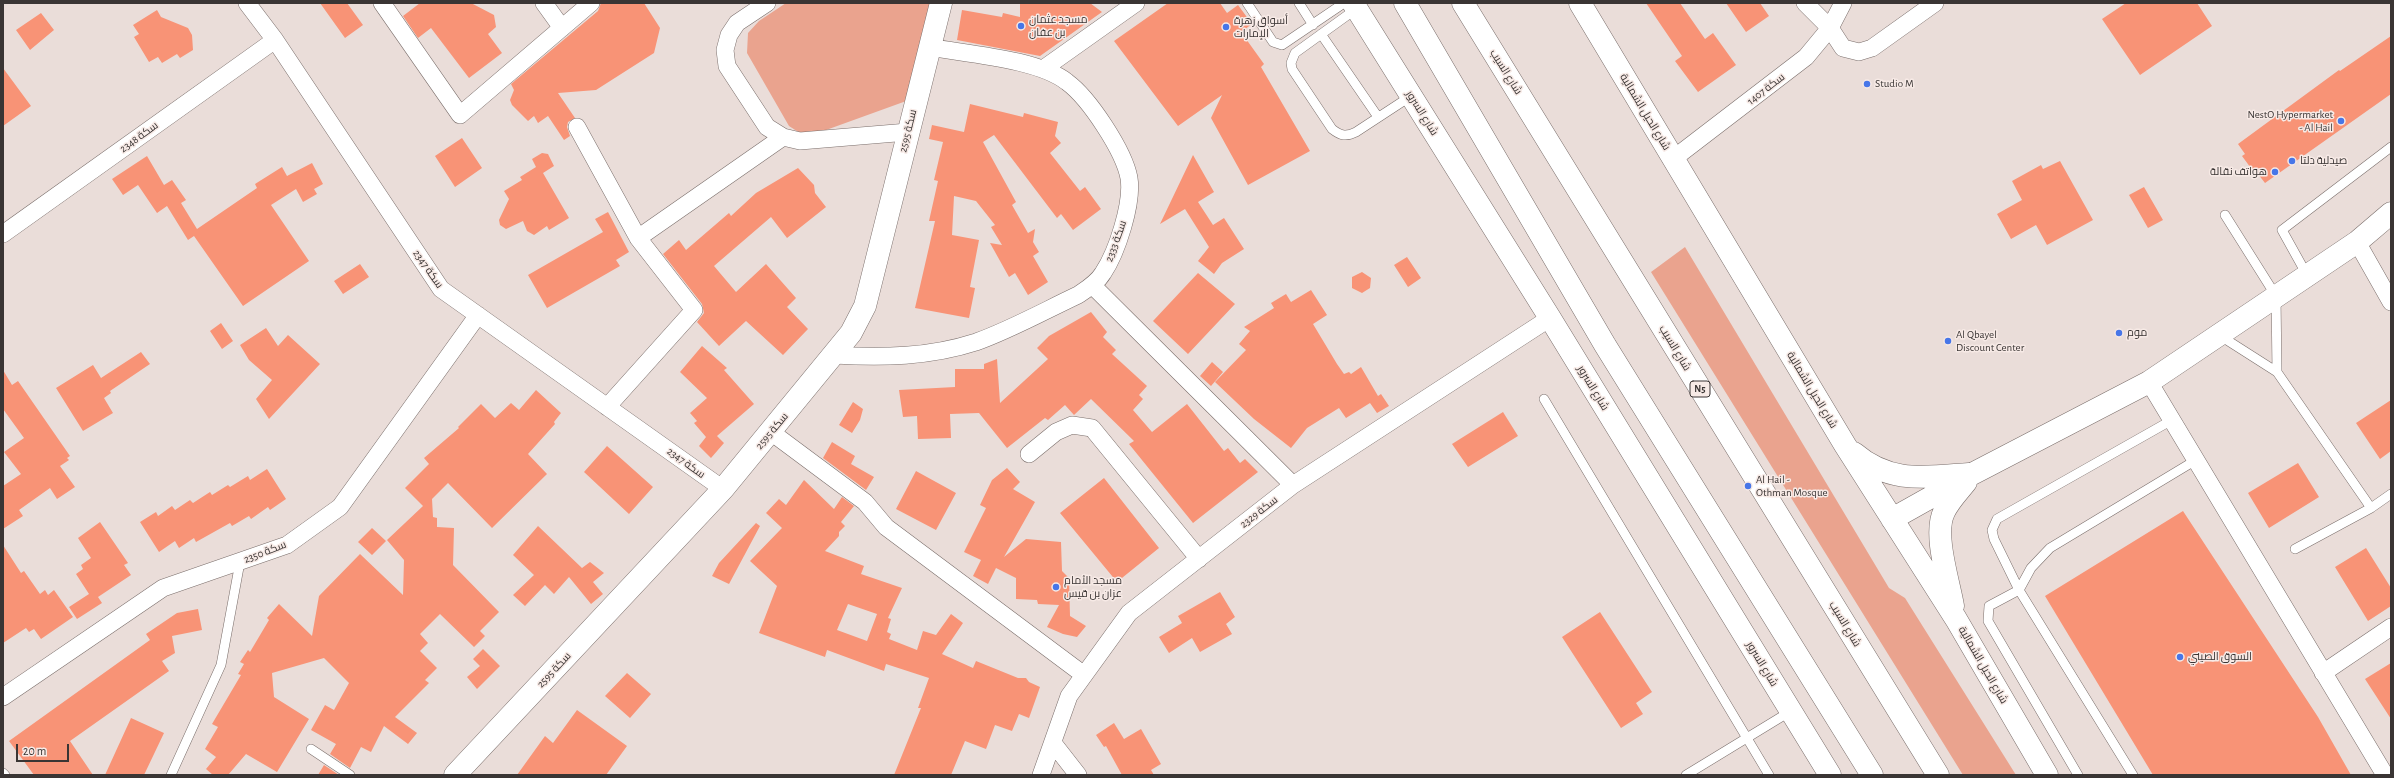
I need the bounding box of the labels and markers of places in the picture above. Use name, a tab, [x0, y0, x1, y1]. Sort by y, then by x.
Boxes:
place label: مسجد عثمان بن عفان	[1029, 13, 1088, 39]
place label: أسواق زهرة الإمارات	[1234, 14, 1288, 40]
marker: مسجد عثمان بن عفان	[1016, 21, 1026, 31]
marker: أسواق زهرة الإمارات	[1221, 22, 1231, 32]
place label: Studio M	[1875, 77, 1914, 91]
marker: Studio M	[1862, 79, 1872, 89]
place label: NestO Hypermarket - Al Hail	[2247, 108, 2333, 134]
marker: NestO Hypermarket - Al Hail	[2336, 116, 2346, 126]
place label: صيدلية دلتا	[2300, 154, 2347, 168]
marker: صيدلية دلتا	[2287, 156, 2297, 166]
place label: هواتف نقالة	[2210, 165, 2267, 179]
marker: هواتف نقالة	[2270, 167, 2280, 177]
place label: موم	[2127, 326, 2147, 340]
place label: Al Qbayel Discount Center	[1956, 328, 2024, 354]
marker: موم	[2114, 328, 2124, 338]
marker: Al Qbayel Discount Center	[1943, 336, 1953, 346]
place label: Al Hail - Othman Mosque	[1756, 473, 1828, 499]
marker: Al Hail - Othman Mosque	[1743, 481, 1753, 491]
place label: مسجد الأمام عزان بن قيس	[1064, 574, 1122, 600]
marker: مسجد الأمام عزان بن قيس	[1051, 582, 1061, 592]
place label: السوق الصيني	[2188, 650, 2252, 664]
marker: السوق الصيني	[2175, 652, 2185, 662]

